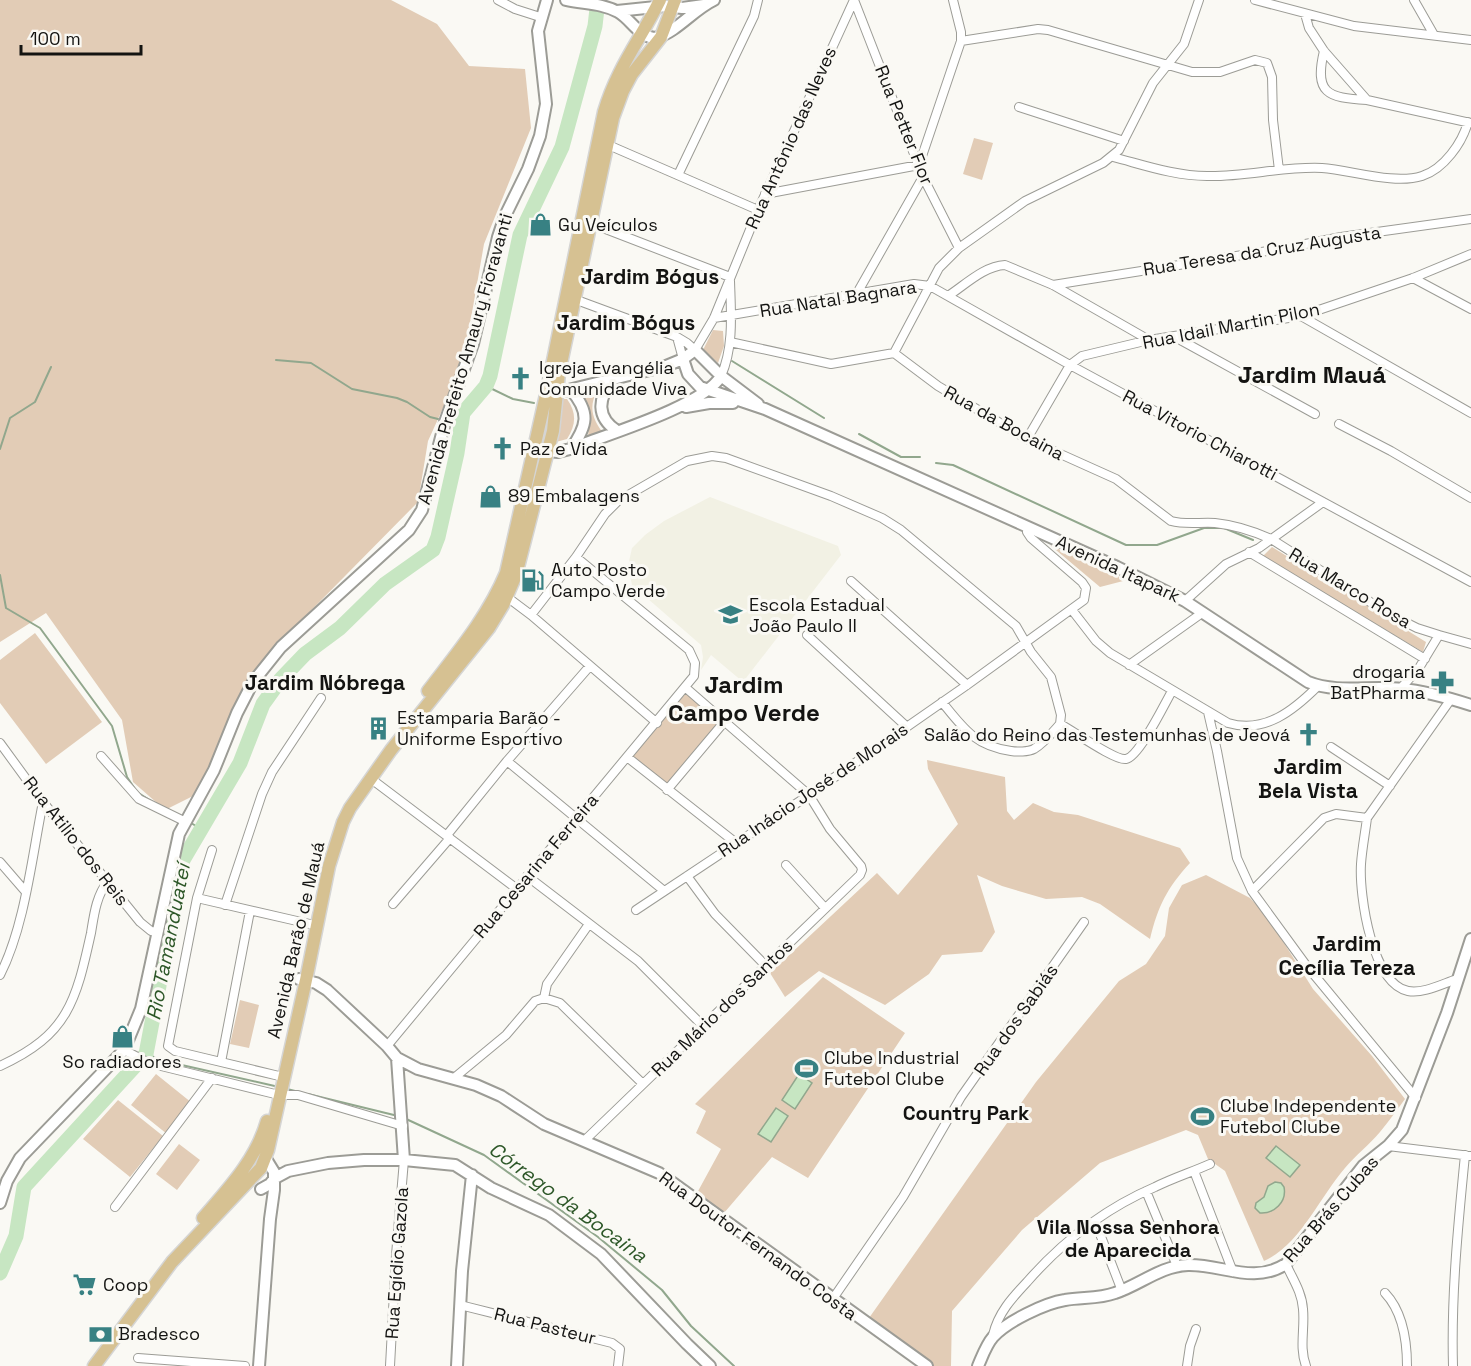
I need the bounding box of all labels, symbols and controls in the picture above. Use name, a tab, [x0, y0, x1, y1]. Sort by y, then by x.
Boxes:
scale bar	[21, 18, 141, 56]
text: 100 m	[30, 27, 81, 50]
street label: Rua Antônio das Neves	[740, 43, 841, 233]
street label: Rua Petter Flor	[870, 62, 939, 188]
street label: Avenida Prefeito Amaury Fioravanti	[412, 211, 517, 507]
shop icon: Gu Veículos	[527, 212, 553, 238]
place label: Gu Veículos	[558, 213, 658, 236]
street label: Rua Teresa da Cruz Augusta	[1141, 220, 1382, 281]
district label: Jardim Bógus	[581, 263, 719, 290]
street label: Rua Natal Bagnara	[758, 275, 918, 322]
street label: Rua Idail Martin Pilon	[1140, 297, 1321, 354]
district label: Jardim Bógus	[557, 309, 695, 336]
place label: Igreja Evangélia Comunidade Viva	[539, 356, 687, 400]
district label: Jardim Mauá	[1238, 359, 1386, 390]
church icon: Igreja Evangélia Comunidade Viva	[508, 365, 534, 391]
street label: Rua da Bocaina	[940, 380, 1068, 465]
street label: Rua Vitorio Chiarotti	[1119, 384, 1282, 485]
church icon: Paz e Vida	[489, 436, 515, 462]
place label: Paz e Vida	[520, 437, 608, 460]
shop icon: 89 Embalagens	[477, 483, 503, 509]
place label: 89 Embalagens	[508, 484, 640, 507]
street label: Avenida Itapark	[1052, 530, 1184, 608]
street label: Rua Marco Rosa	[1285, 542, 1416, 633]
place label: Auto Posto Campo Verde	[551, 558, 665, 602]
fuel station icon: Auto Posto Campo Verde	[520, 567, 546, 593]
place label: Escola Estadual João Paulo II	[749, 593, 885, 637]
school or university icon: Escola Estadual João Paulo II	[718, 602, 744, 628]
place label: drogaria BatPharma	[1330, 660, 1425, 704]
district label: Jardim Nóbrega	[245, 669, 405, 696]
district label: Jardim Campo Verde	[668, 669, 820, 728]
pharmacy icon: drogaria BatPharma	[1430, 669, 1456, 695]
place label: Estamparia Barão - Uniforme Esportivo	[397, 706, 563, 750]
building icon: Estamparia Barão - Uniforme Esportivo	[366, 715, 392, 741]
street label: Rua Inácio José de Morais	[713, 717, 912, 862]
church icon: Salão do Reino das Testemunhas de Jeová	[1295, 722, 1321, 748]
place label: Salão do Reino das Testemunhas de Jeová	[924, 723, 1290, 746]
district label: Jardim Bela Vista	[1258, 753, 1358, 804]
street label: Rua Atilio dos Reis	[19, 771, 134, 910]
street label: Rua Cesarina Ferreira	[468, 789, 603, 943]
street label: Avenida Barão de Mauá	[262, 839, 329, 1041]
water label: Rio Tamanduateí	[140, 858, 197, 1022]
district label: Jardim Cecília Tereza	[1279, 930, 1415, 981]
street label: Rua Mário dos Santos	[646, 934, 797, 1081]
street label: Rua dos Sabiás	[969, 959, 1063, 1080]
shop icon: So radiadores	[109, 1023, 135, 1049]
place label: Clube Industrial Futebol Clube	[824, 1046, 959, 1090]
place label: So radiadores	[63, 1050, 181, 1073]
sports icon: Clube Industrial Futebol Clube	[793, 1055, 819, 1081]
place label: Clube Independente Futebol Clube	[1220, 1094, 1396, 1138]
district label: Country Park	[903, 1100, 1029, 1126]
sports icon: Clube Independente Futebol Clube	[1189, 1103, 1215, 1129]
water label: Córrego da Bocaina	[484, 1136, 653, 1268]
street label: Rua Brás Cubas	[1278, 1151, 1383, 1267]
street label: Rua Doutor Fernando Costa	[655, 1166, 862, 1325]
street label: Rua Egídio Gazola	[380, 1186, 413, 1340]
district label: Vila Nossa Senhora de Aparecida	[1037, 1214, 1220, 1263]
supermarket icon: Coop	[72, 1272, 98, 1298]
place label: Coop	[103, 1273, 148, 1296]
street label: Rua Pasteur	[492, 1302, 599, 1349]
bank icon: Bradesco	[87, 1321, 113, 1347]
place label: Bradesco	[118, 1322, 200, 1345]

